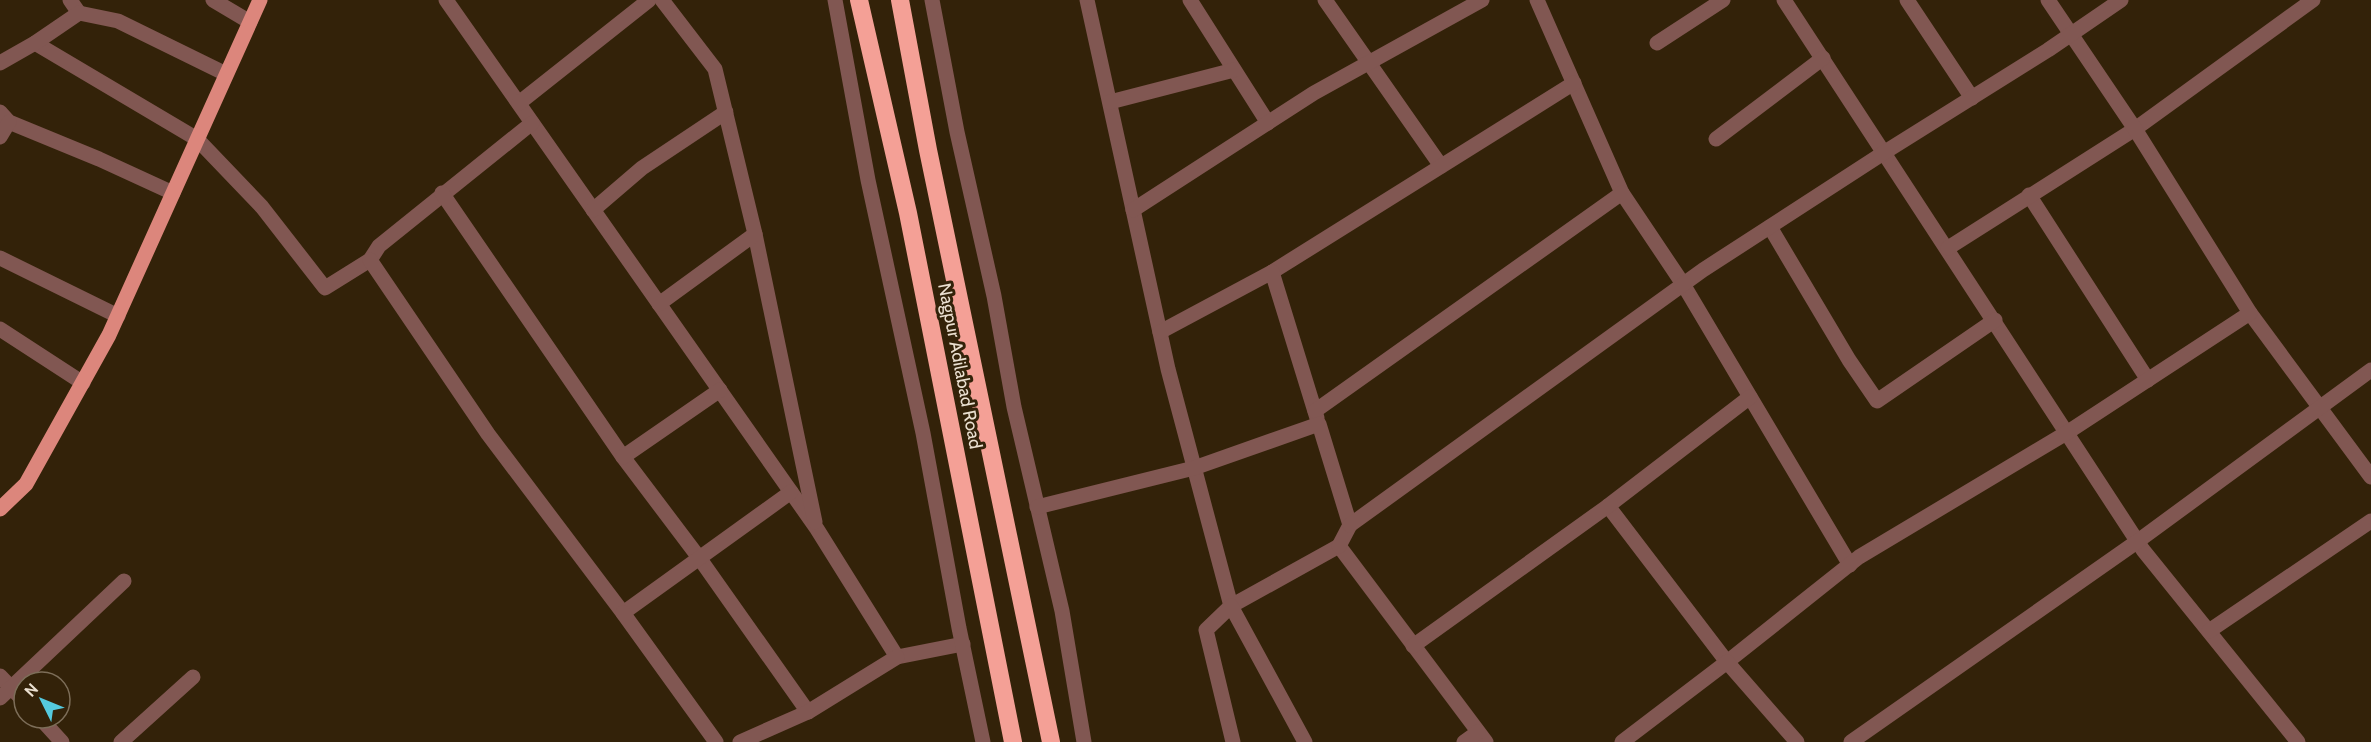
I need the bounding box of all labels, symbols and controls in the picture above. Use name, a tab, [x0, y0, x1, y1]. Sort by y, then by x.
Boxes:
street label: Nagpur Adilabad Road	[933, 281, 987, 451]
north arrow	[12, 670, 72, 730]
text: N	[21, 679, 42, 701]

